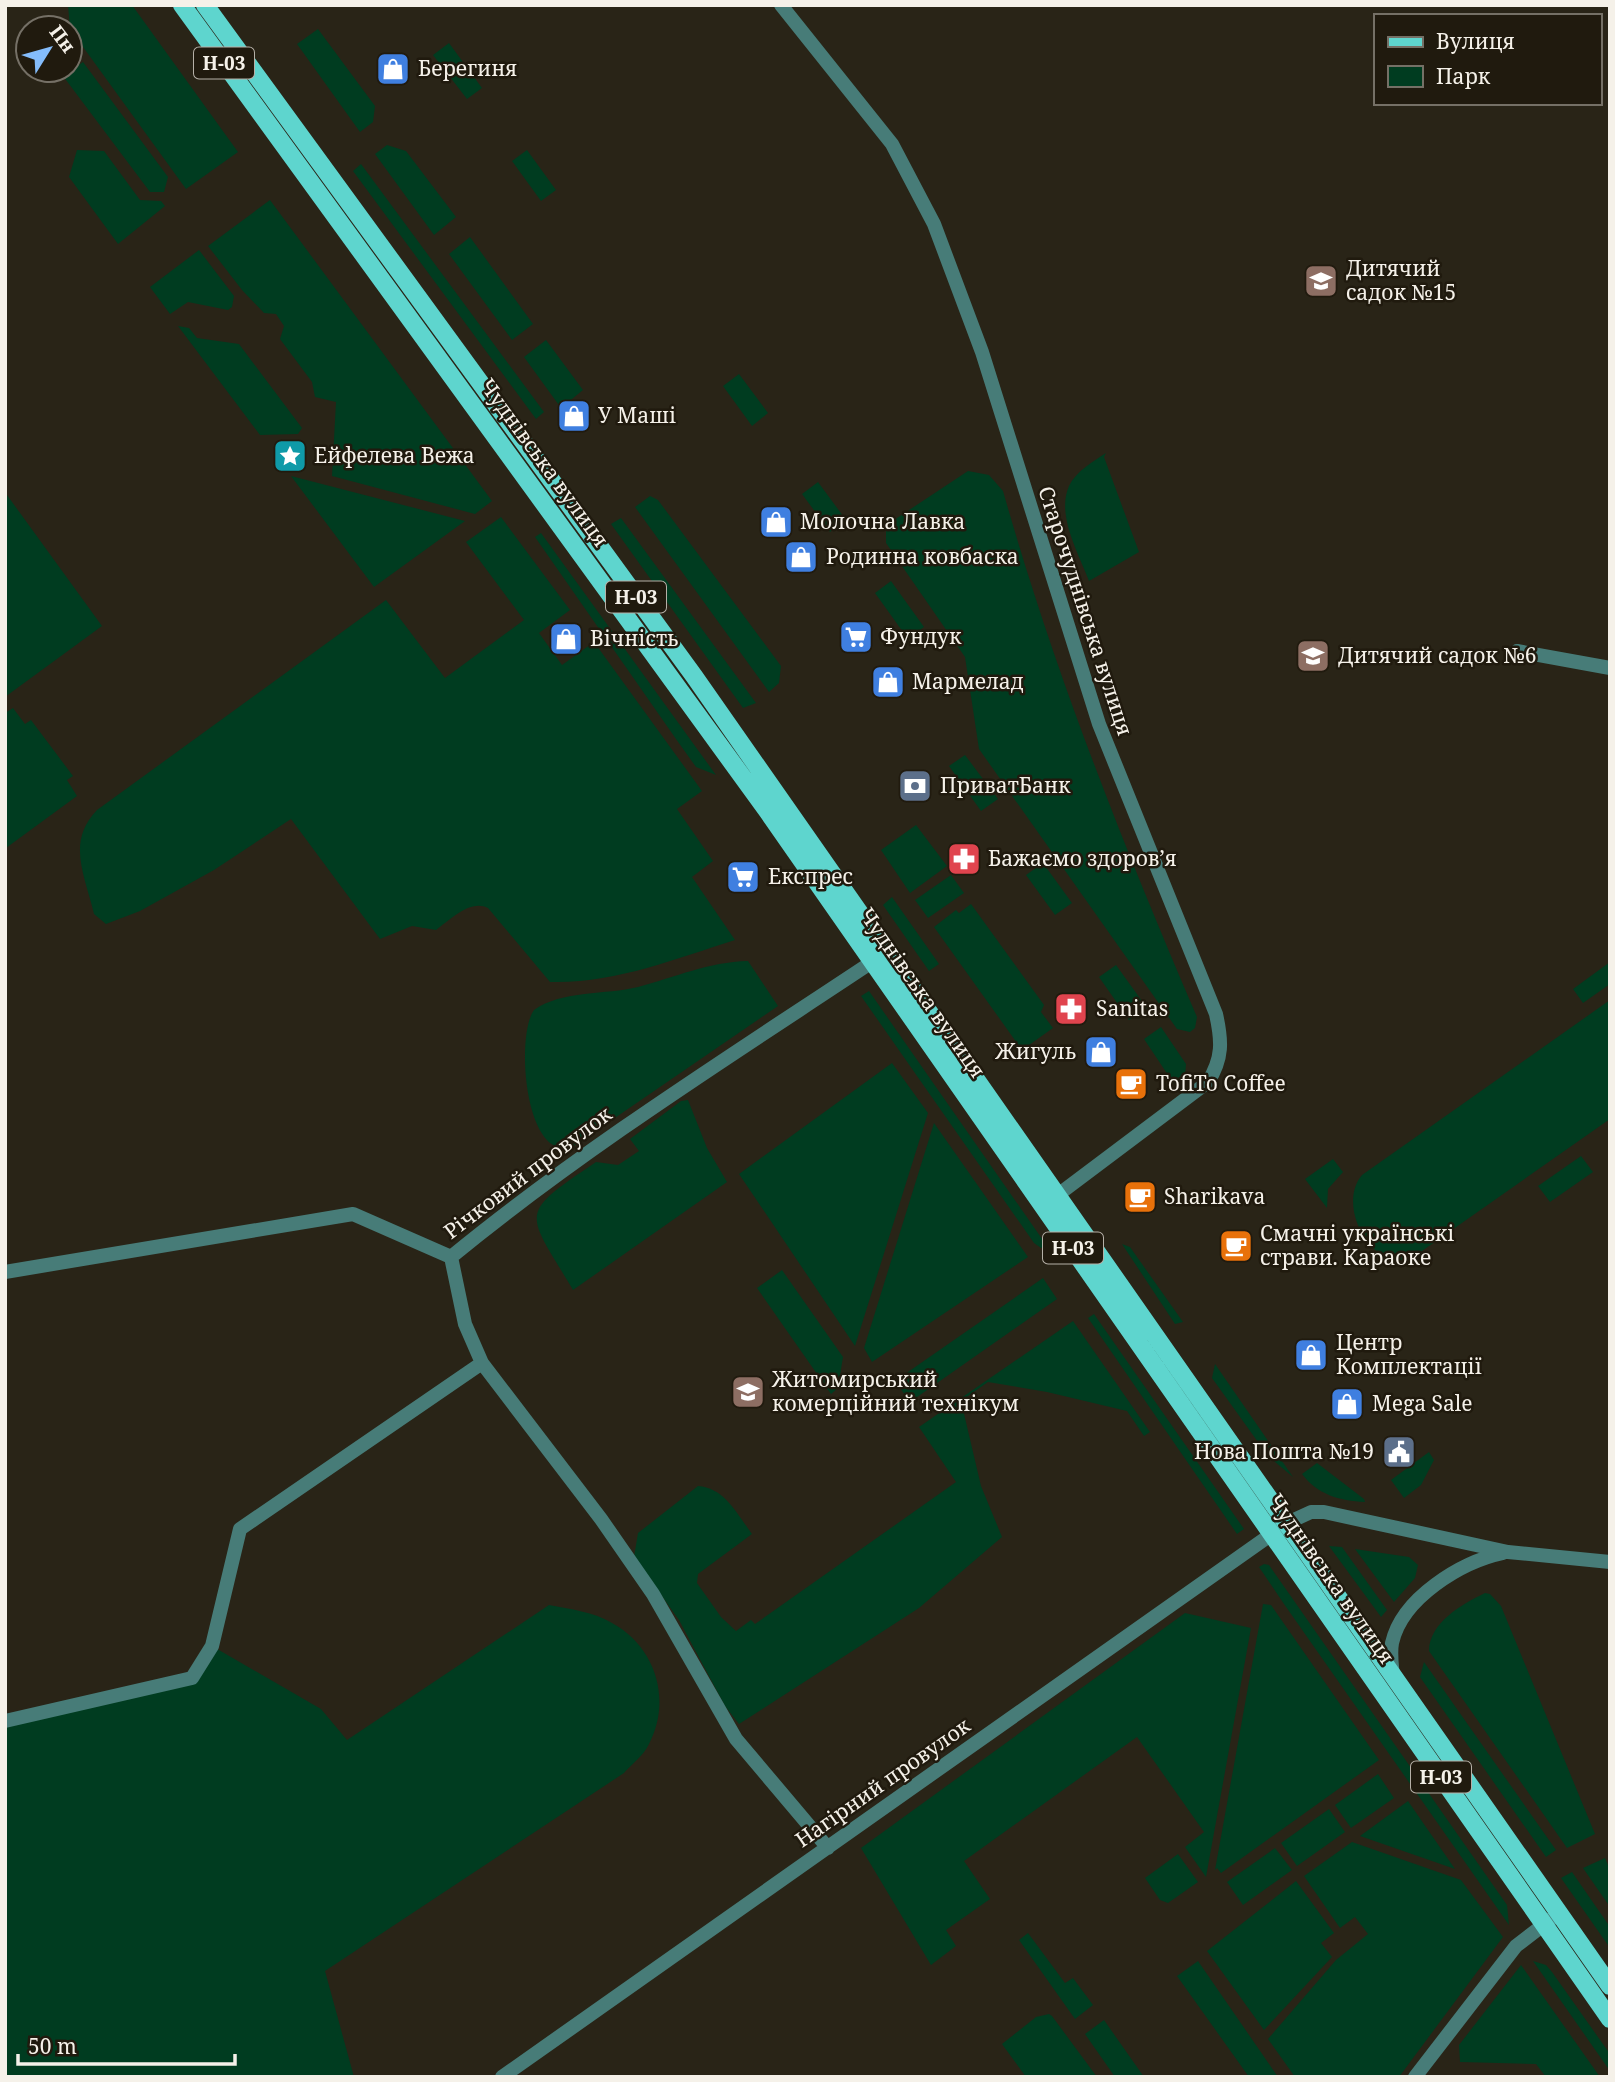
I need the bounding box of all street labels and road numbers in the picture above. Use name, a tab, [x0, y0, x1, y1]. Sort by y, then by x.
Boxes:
road number: Н-03	[194, 48, 254, 78]
street label: Чуднівська вулиця	[474, 373, 615, 552]
street label: Старочуднівська вулиця	[1032, 482, 1140, 739]
road number: Н-03	[606, 582, 666, 612]
street label: Чуднівська вулиця	[854, 902, 992, 1083]
street label: Річковий провулок	[438, 1099, 618, 1245]
road number: Н-03	[1043, 1232, 1103, 1264]
street label: Чуднівська вулиця	[1263, 1488, 1401, 1669]
street label: Нагірний провулок	[789, 1711, 976, 1853]
road number: Н-03	[1411, 1762, 1471, 1792]

